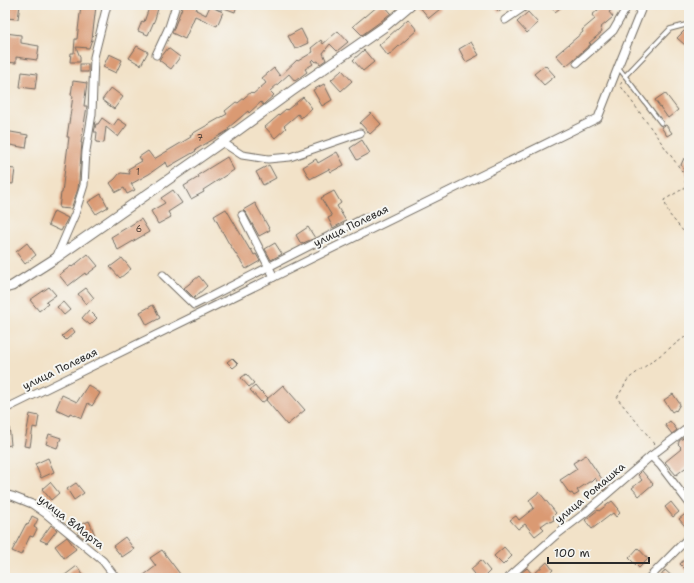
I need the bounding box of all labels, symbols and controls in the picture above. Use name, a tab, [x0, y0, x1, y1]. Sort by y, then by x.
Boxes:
house number: 7	[197, 132, 203, 144]
house number: 1	[136, 166, 140, 178]
street label: улица Полевая	[311, 201, 391, 251]
house number: 6	[136, 223, 142, 235]
street label: улица Полевая	[20, 344, 100, 394]
street label: улица Ромашка	[552, 459, 628, 527]
street label: улица 8Марта	[35, 491, 107, 553]
scale bar	[548, 539, 649, 565]
text: 100 m	[554, 545, 590, 561]

